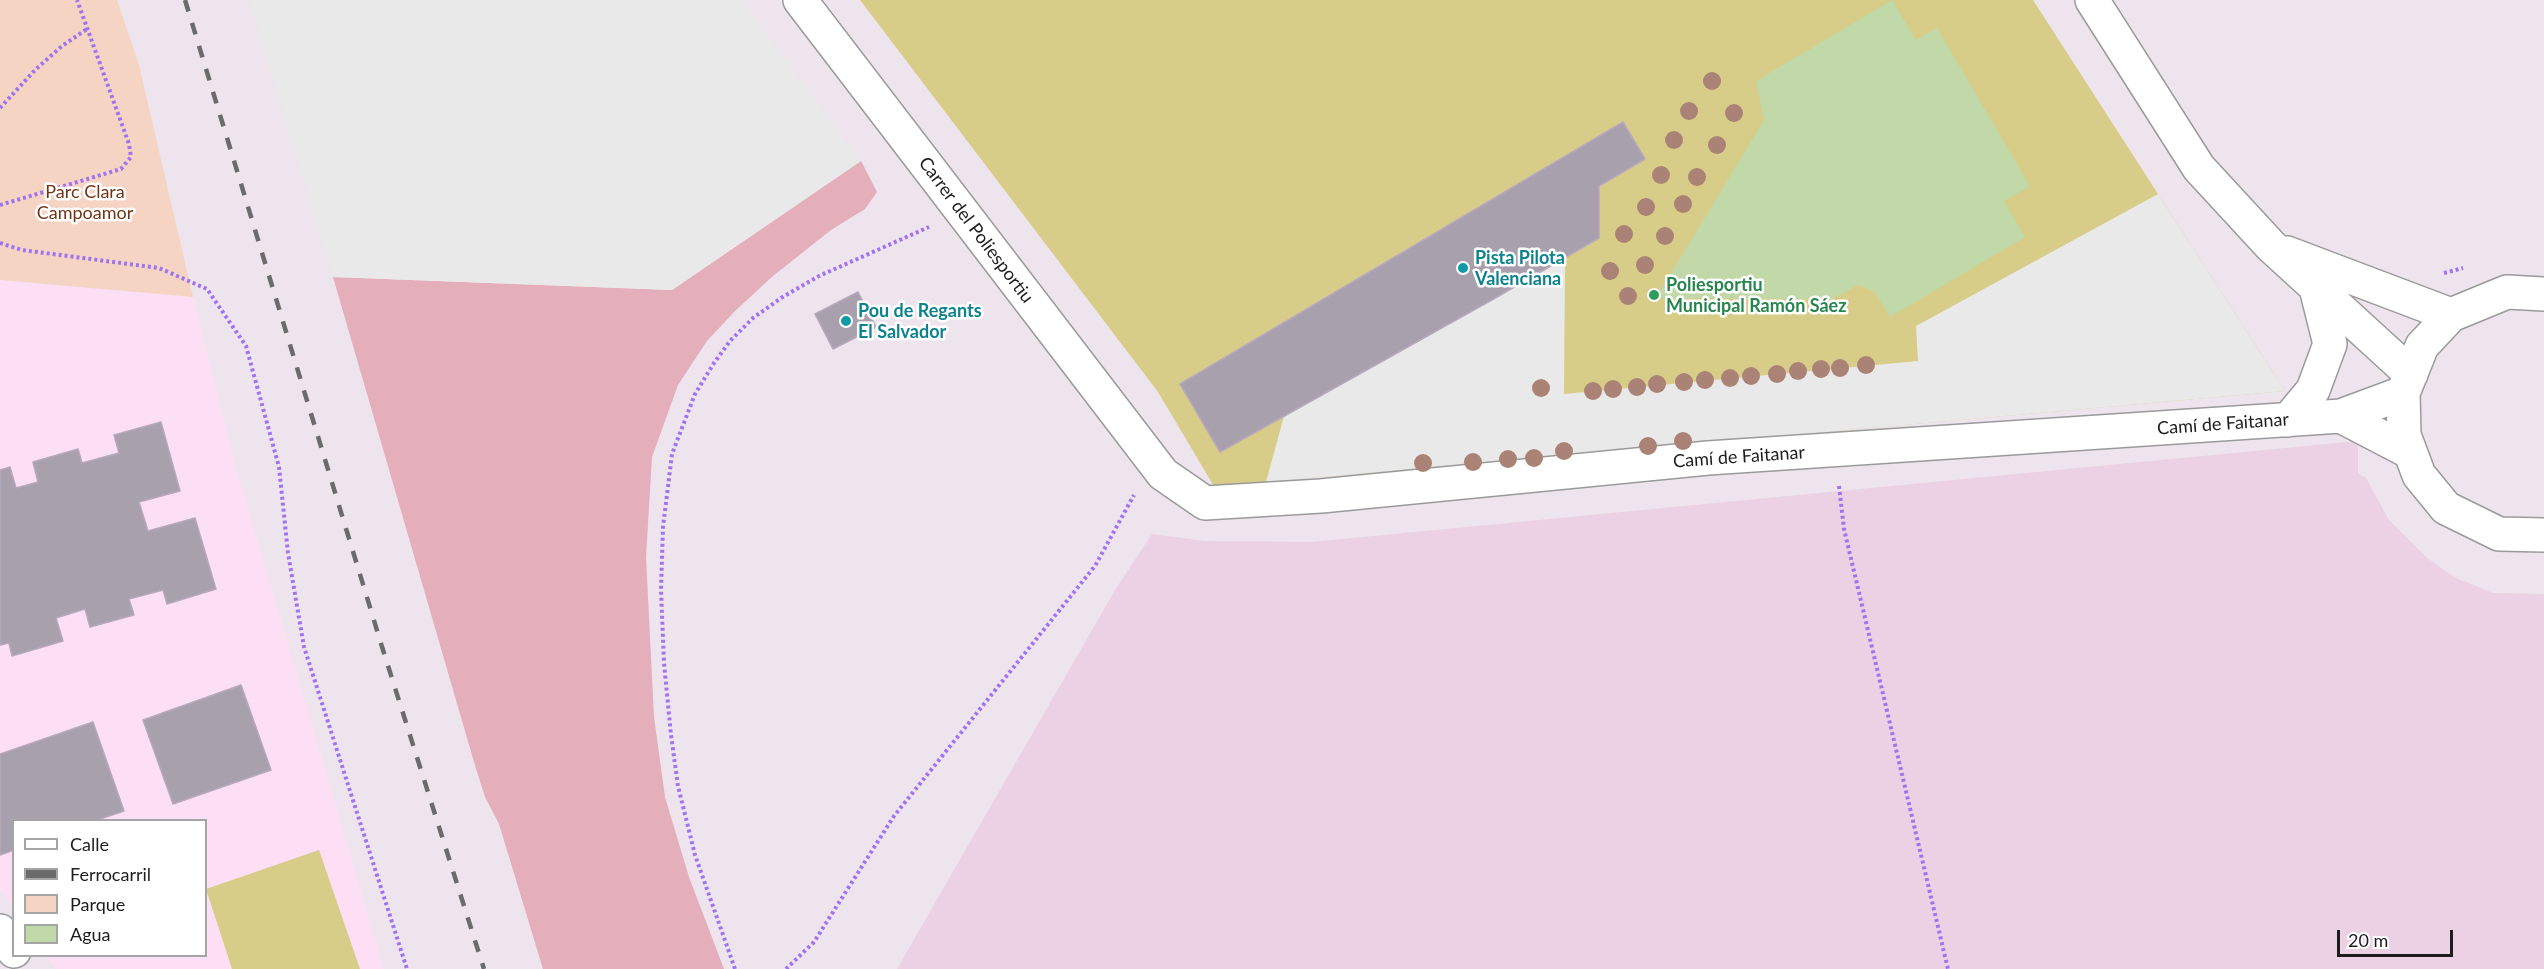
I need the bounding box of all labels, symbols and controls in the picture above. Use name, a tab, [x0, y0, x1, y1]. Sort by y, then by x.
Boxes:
street label: Carrer del Poliesportiu	[914, 153, 1038, 307]
park label: Parc Clara Campoamor	[37, 181, 133, 224]
place label: Pista Pilota Valenciana	[1475, 247, 1565, 290]
marker: Pista Pilota Valenciana	[1456, 261, 1470, 275]
place label: Poliesportiu Municipal Ramón Sáez	[1666, 274, 1846, 316]
marker: Poliesportiu Municipal Ramón Sáez	[1647, 288, 1661, 302]
place label: Pou de Regants El Salvador	[858, 300, 982, 342]
marker: Pou de Regants El Salvador	[839, 314, 853, 328]
street label: Camí de Faitanar	[2156, 409, 2290, 439]
street label: Camí de Faitanar	[1672, 442, 1806, 472]
legend	[12, 819, 207, 957]
text: Calle	[70, 833, 109, 855]
text: Ferrocarril	[70, 863, 151, 885]
text: Parque	[70, 893, 125, 915]
scale bar	[2340, 918, 2456, 956]
text: Agua	[70, 923, 111, 945]
text: 20 m	[2348, 929, 2388, 951]

